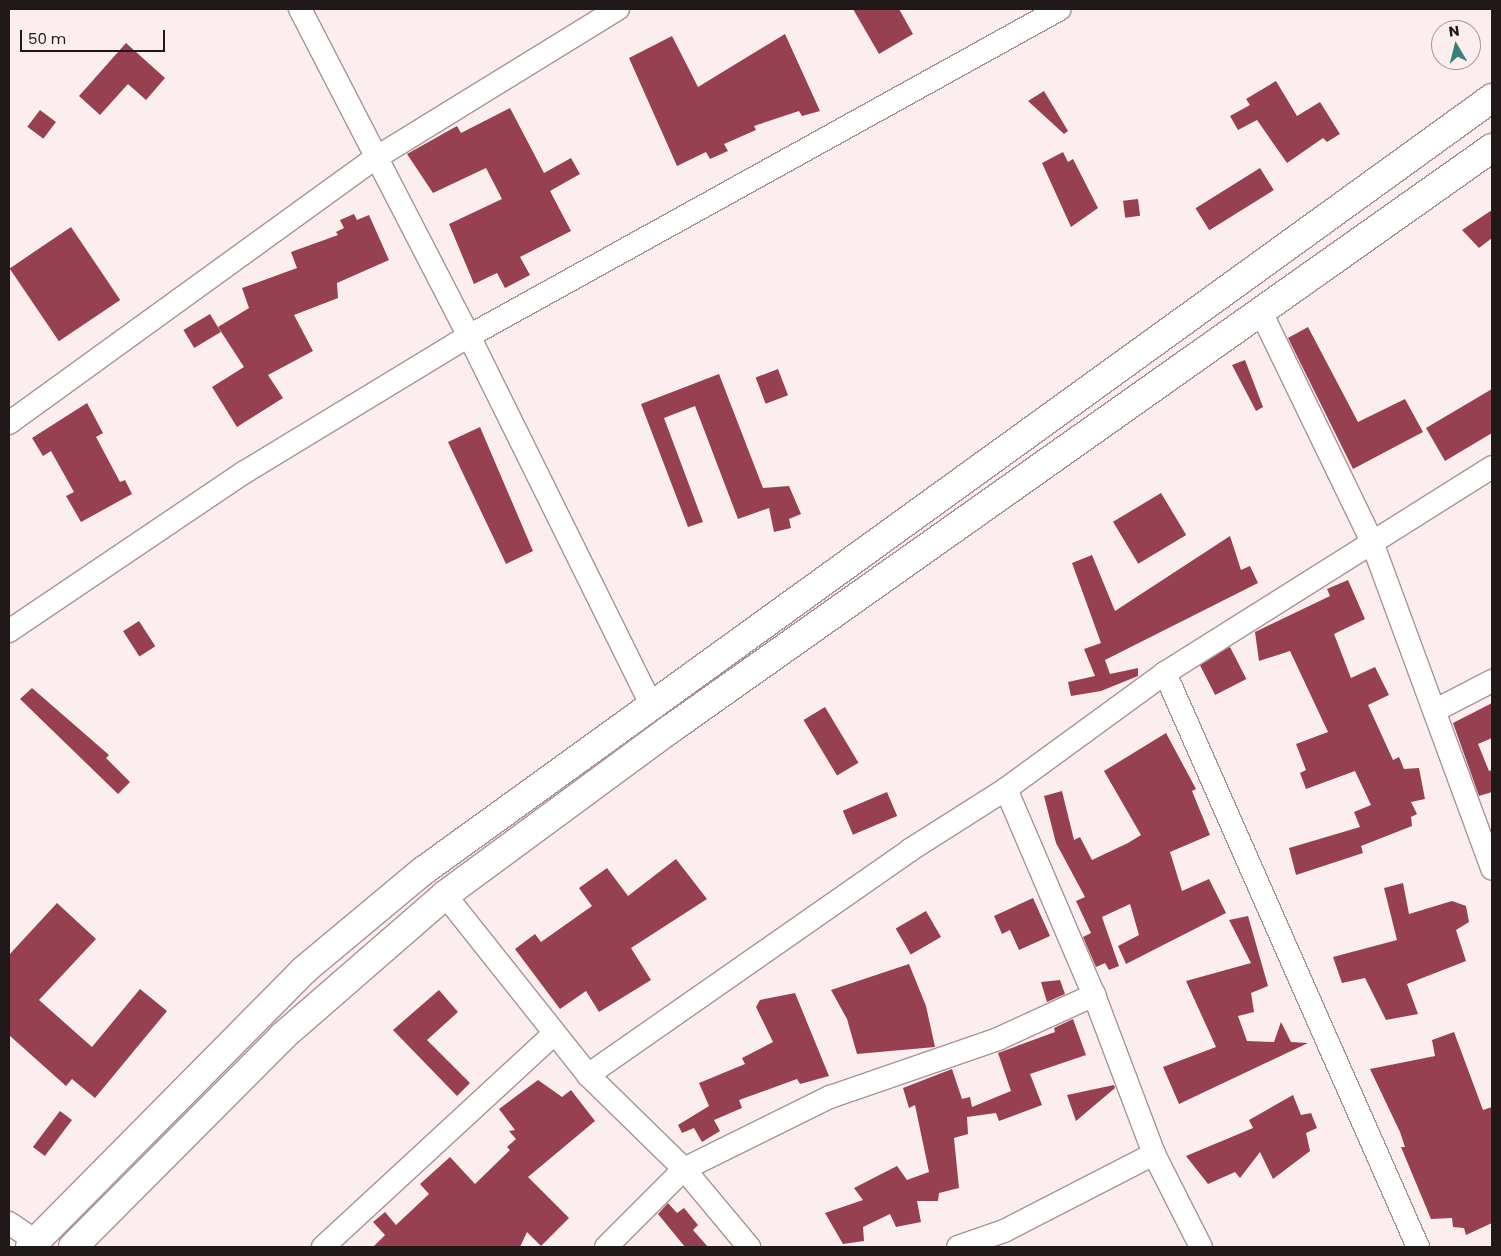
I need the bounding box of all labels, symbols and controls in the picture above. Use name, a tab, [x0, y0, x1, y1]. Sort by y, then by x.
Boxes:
scale bar	[22, 20, 168, 52]
north arrow	[1431, 20, 1481, 70]
text: N	[1447, 21, 1461, 42]
text: 50 m	[28, 28, 66, 49]

